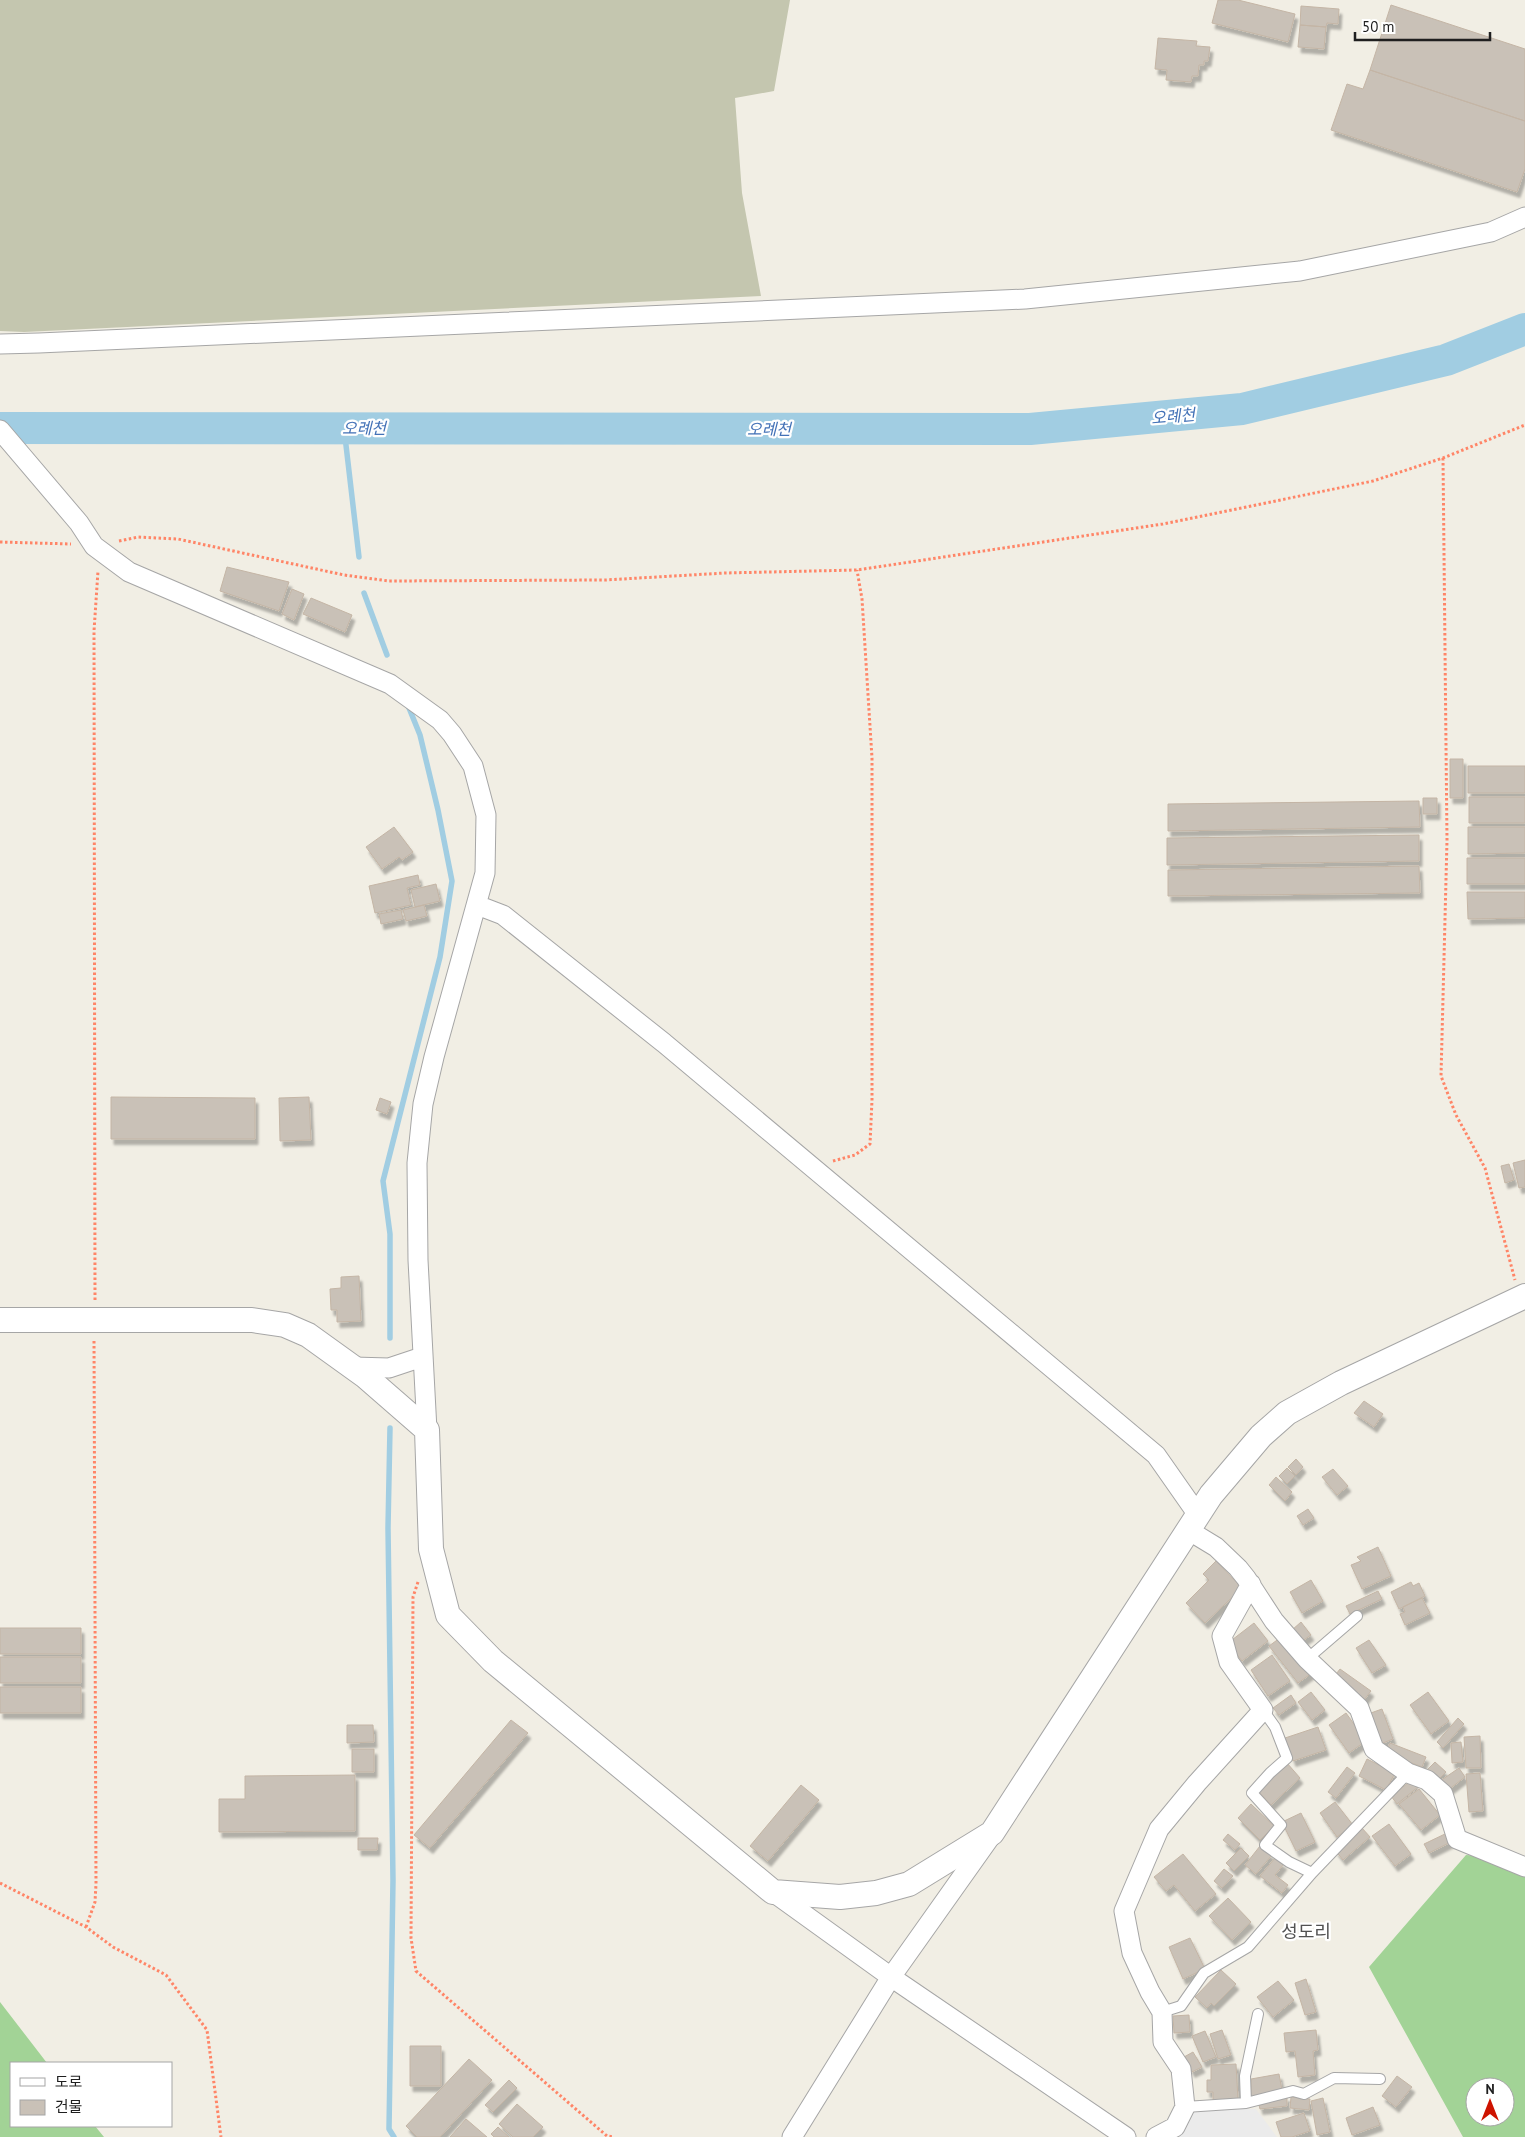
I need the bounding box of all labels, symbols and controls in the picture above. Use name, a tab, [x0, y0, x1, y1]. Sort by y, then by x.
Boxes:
scale bar	[1355, 10, 1490, 42]
text: 50 m	[1362, 17, 1395, 36]
water label: 오례천	[1150, 404, 1198, 428]
water label: 오례천	[342, 418, 388, 438]
water label: 오례천	[747, 419, 793, 439]
district label: 성도리	[1281, 1920, 1331, 1943]
legend	[10, 2062, 172, 2127]
text: 도로	[55, 2072, 83, 2091]
north arrow	[1465, 2077, 1515, 2127]
text: N	[1485, 2080, 1495, 2098]
text: 건물	[55, 2097, 83, 2116]

